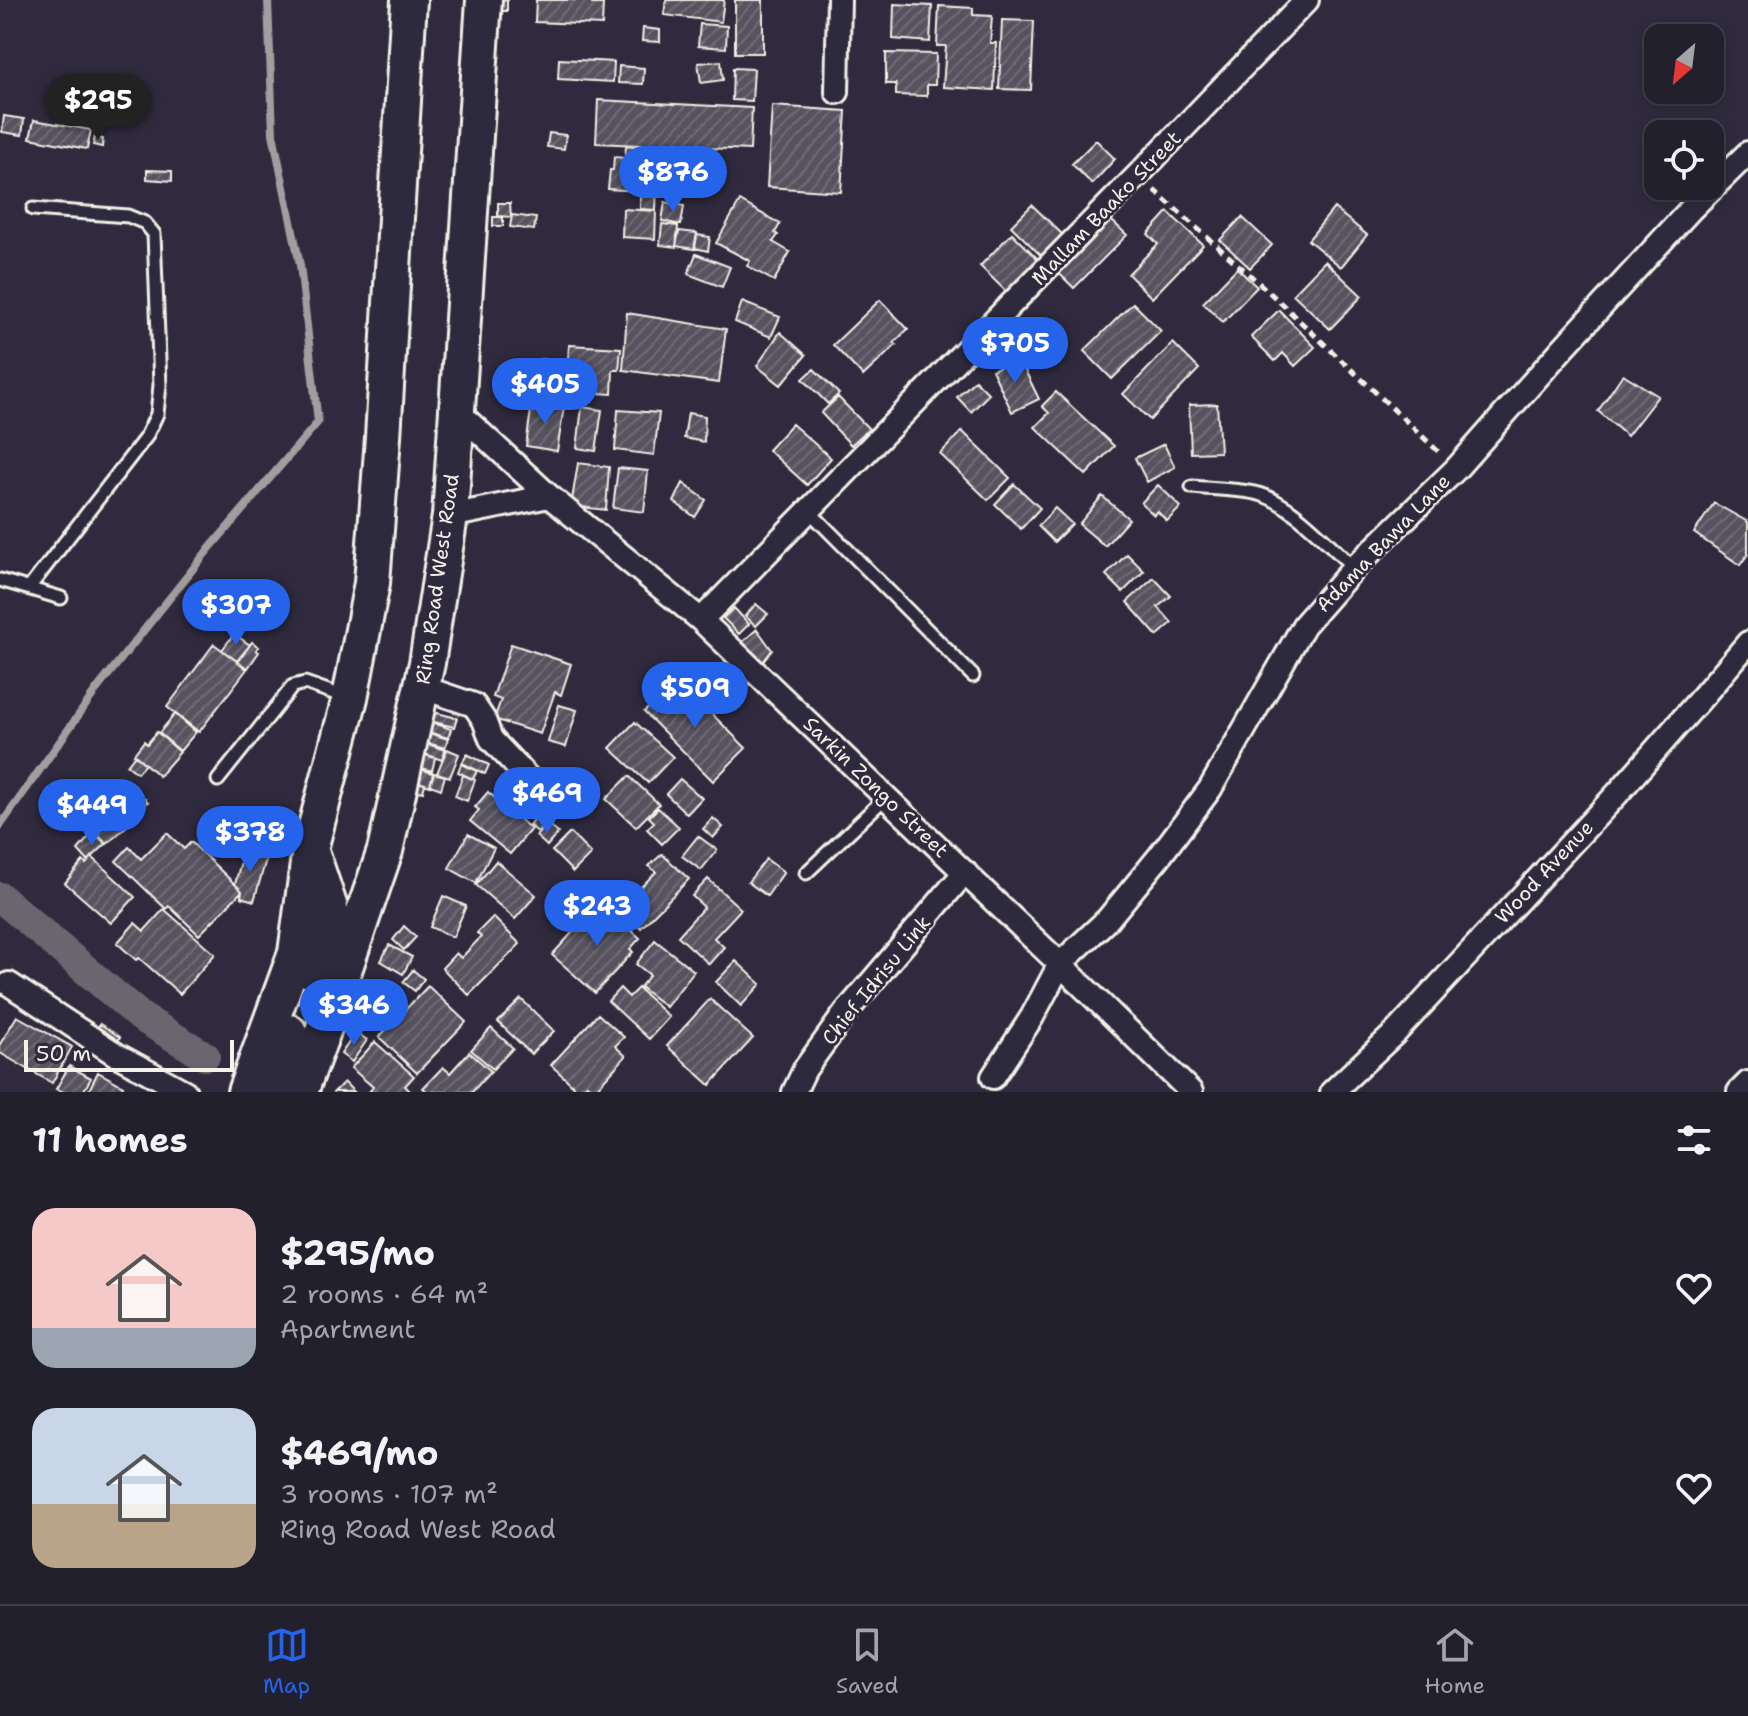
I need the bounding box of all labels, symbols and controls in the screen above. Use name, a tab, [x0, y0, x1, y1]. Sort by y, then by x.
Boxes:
north arrow	[1644, 24, 1724, 104]
map controls	[1644, 24, 1724, 200]
pin: $295	[51, 74, 145, 142]
text: $295	[64, 82, 132, 117]
button: locate	[1644, 120, 1724, 200]
street label: Mallam Baako Street	[1026, 125, 1186, 291]
pin: $876	[626, 146, 720, 214]
text: $876	[637, 154, 709, 189]
pin: $705	[968, 317, 1062, 385]
text: $705	[980, 325, 1050, 360]
pin: $405	[498, 358, 592, 426]
text: $405	[510, 366, 580, 401]
street label: Adama Bawa Lane	[1310, 468, 1456, 618]
street label: Ring Road West Road	[409, 472, 465, 686]
pin: $307	[189, 579, 283, 647]
text: $307	[200, 587, 272, 622]
pin: $509	[648, 662, 742, 730]
text: $509	[660, 670, 730, 705]
street label: Sarkin Zongo Street	[798, 711, 954, 863]
pin: $469	[500, 767, 594, 835]
text: $469	[511, 775, 583, 810]
pin: $449	[45, 779, 139, 847]
text: $449	[56, 787, 128, 822]
pin: $378	[203, 806, 297, 874]
text: $378	[215, 814, 285, 849]
street label: Wood Avenue	[1489, 815, 1599, 929]
pin: $243	[550, 880, 644, 948]
text: $243	[562, 888, 632, 923]
street label: Chief Idrisu Link	[816, 910, 936, 1050]
pin: $346	[307, 979, 401, 1047]
text: $346	[318, 987, 390, 1022]
scale bar	[24, 1036, 234, 1072]
text: 50 m	[36, 1039, 91, 1068]
text: 11 homes	[32, 1117, 188, 1163]
icon: filters	[1672, 1118, 1716, 1162]
text: $295/mo	[280, 1230, 435, 1276]
icon: home	[96, 1240, 192, 1336]
icon: heart	[1672, 1266, 1716, 1310]
text: 2 rooms · 64 m²	[280, 1276, 488, 1311]
text: Apartment	[280, 1311, 416, 1346]
text: $469/mo	[280, 1430, 439, 1476]
icon: home	[96, 1440, 192, 1536]
icon: heart	[1672, 1466, 1716, 1510]
text: 3 rooms · 107 m²	[280, 1476, 498, 1511]
text: Ring Road West Road	[280, 1511, 556, 1546]
tab: Map	[263, 1623, 310, 1700]
tab: Saved	[836, 1623, 899, 1700]
tab: Home	[1425, 1623, 1485, 1700]

